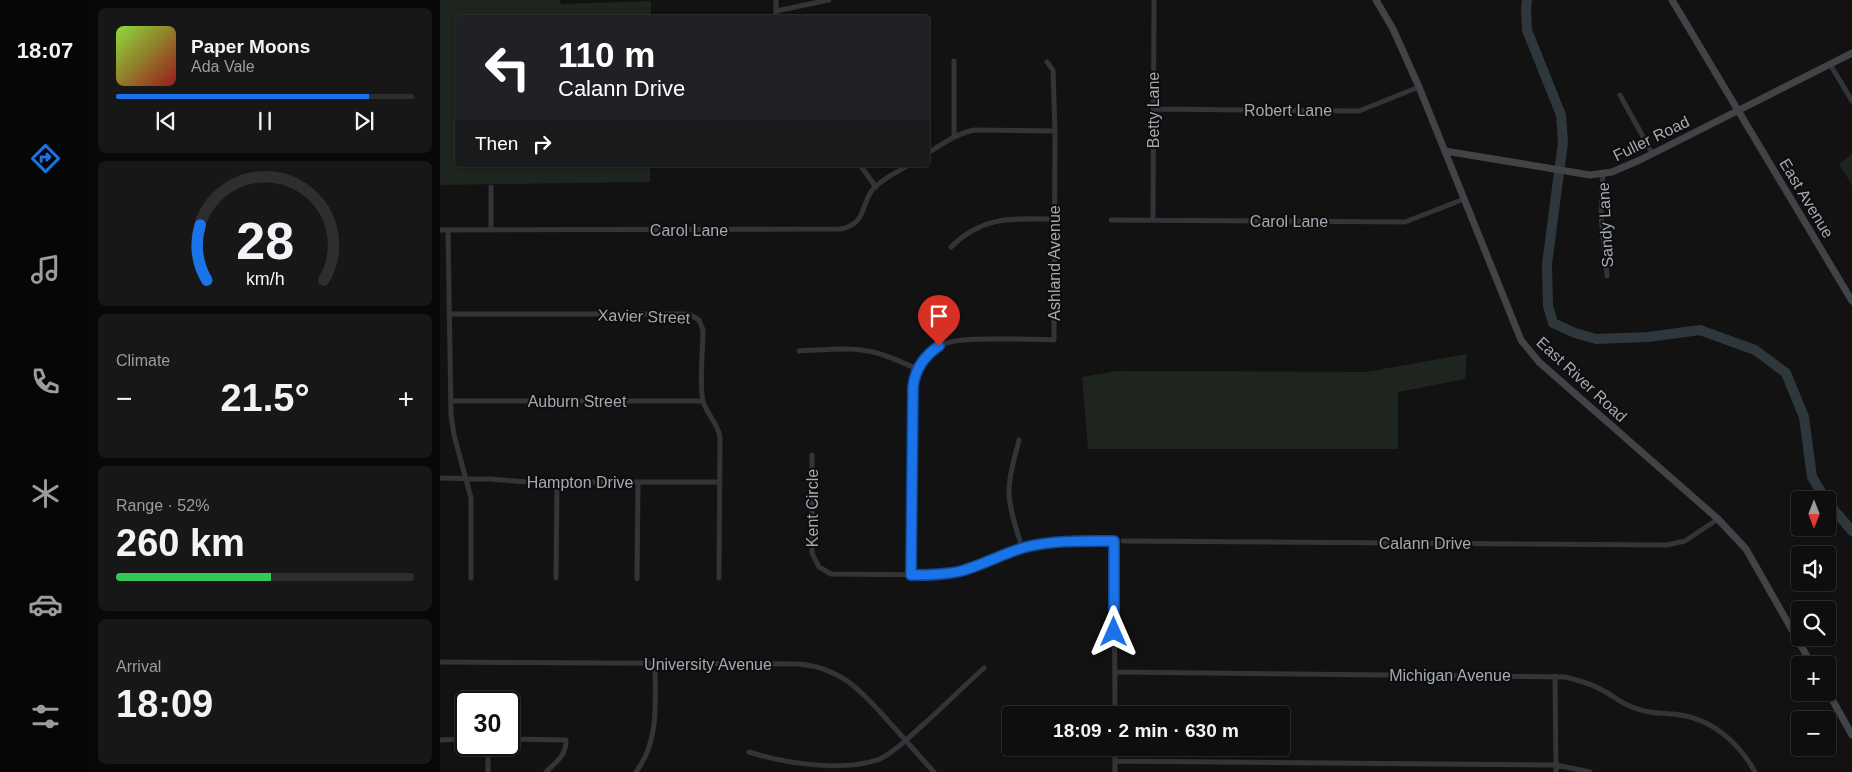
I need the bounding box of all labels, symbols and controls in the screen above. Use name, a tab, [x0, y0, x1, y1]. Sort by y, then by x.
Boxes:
icon: left	[475, 35, 540, 100]
text: 110 m	[558, 35, 655, 74]
text: Paper Moons	[191, 36, 310, 57]
text: 18:07	[17, 38, 73, 63]
text: Ada Vale	[191, 58, 255, 75]
street label: Betty Lane	[1145, 72, 1162, 148]
text: Calann Drive	[558, 76, 685, 101]
street label: Robert Lane	[1244, 102, 1332, 119]
icon: previous	[152, 107, 180, 135]
icon: pause	[251, 107, 279, 135]
icon: next	[350, 107, 378, 135]
street label: Fuller Road	[1610, 113, 1692, 164]
icon: right	[528, 130, 556, 158]
text: Then	[475, 133, 518, 154]
icon: directions	[28, 141, 63, 176]
street label: East Avenue	[1776, 155, 1837, 241]
street label: Sandy Lane	[1595, 182, 1616, 268]
street label: Ashland Avenue	[1046, 205, 1063, 321]
text: 28	[236, 212, 294, 270]
street label: Carol Lane	[1250, 213, 1328, 230]
street label: Carol Lane	[650, 222, 728, 239]
icon: music	[28, 252, 63, 287]
text: km/h	[246, 269, 284, 289]
pin	[918, 295, 960, 346]
icon: arrive	[925, 302, 953, 330]
street label: Xavier Street	[597, 306, 691, 327]
street label: East River Road	[1533, 333, 1630, 425]
text: Climate	[116, 352, 170, 369]
icon: phone	[28, 364, 63, 399]
text: 21.5°	[220, 377, 310, 419]
text: −	[116, 383, 132, 414]
text: +	[398, 383, 414, 414]
street label: Auburn Street	[528, 393, 627, 410]
street label: Kent Circle	[804, 469, 821, 547]
street label: Hampton Drive	[527, 474, 633, 491]
icon: climate	[28, 476, 63, 511]
north arrow	[1791, 491, 1836, 536]
map controls	[1791, 491, 1836, 756]
text: Range · 52%	[116, 497, 209, 514]
text: 260 km	[116, 522, 245, 564]
street label: Calann Drive	[1379, 535, 1471, 552]
button: sound	[1791, 546, 1836, 591]
icon: car	[28, 587, 63, 622]
button: search	[1791, 601, 1836, 646]
position arrow	[1087, 605, 1139, 657]
street label: University Avenue	[644, 656, 772, 673]
button: +	[1791, 656, 1836, 701]
text: Arrival	[116, 658, 161, 675]
street label: Michigan Avenue	[1389, 667, 1511, 684]
text: 18:09	[116, 683, 213, 725]
speed limit sign: 30	[455, 691, 520, 756]
icon: filters	[28, 699, 63, 734]
button: −	[1791, 711, 1836, 756]
text: 18:09 · 2 min · 630 m	[1053, 720, 1239, 741]

